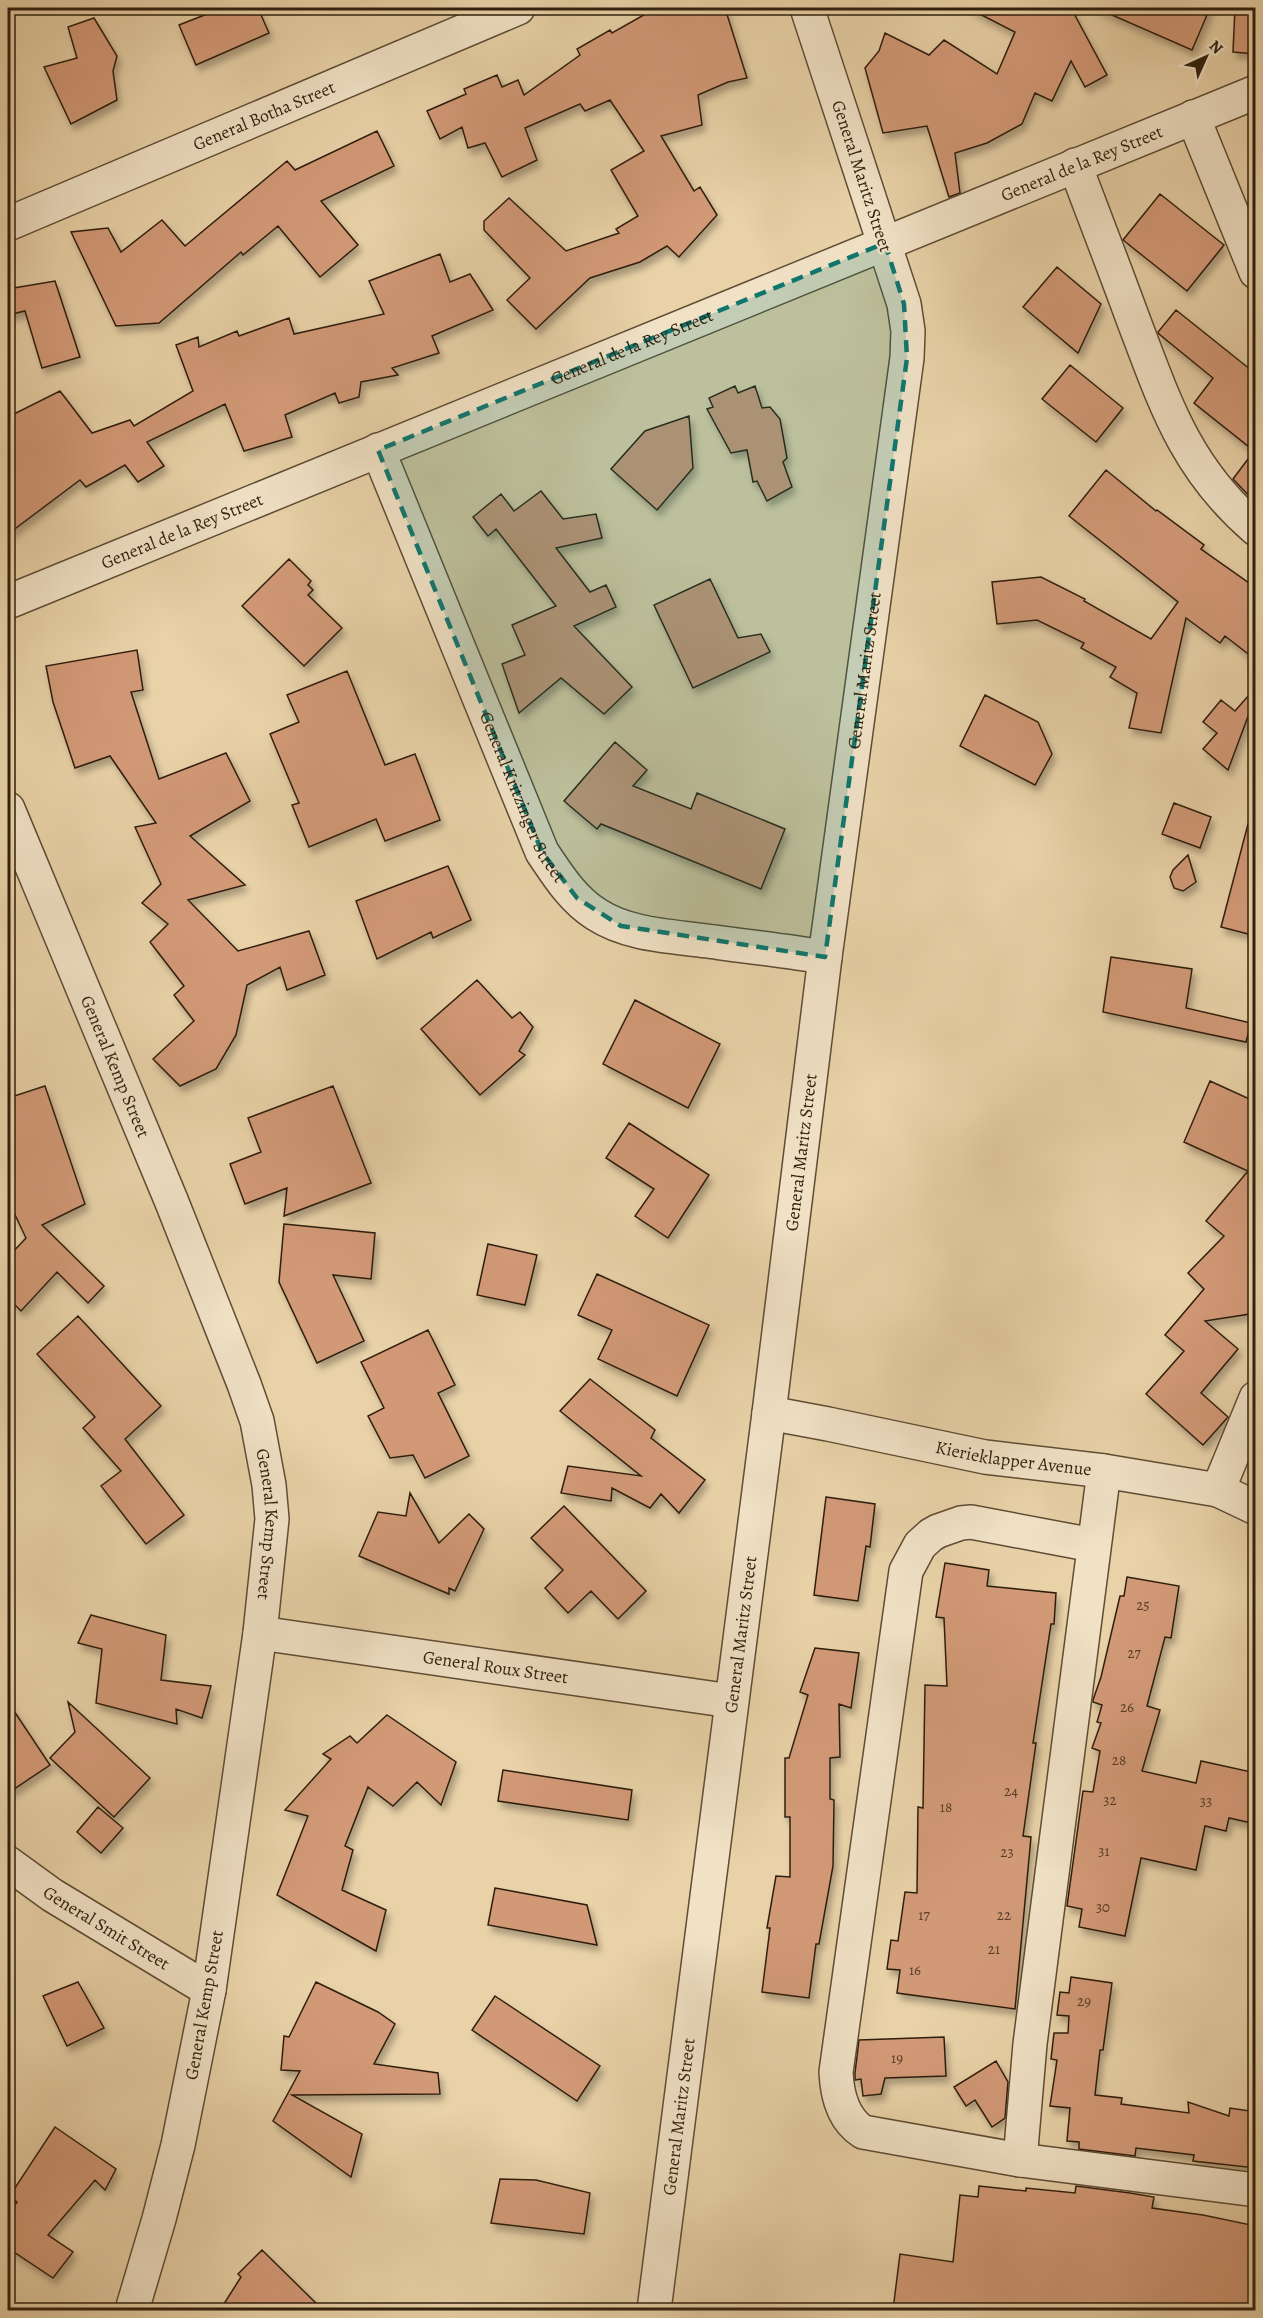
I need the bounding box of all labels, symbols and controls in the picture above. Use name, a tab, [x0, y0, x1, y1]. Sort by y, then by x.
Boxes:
north arrow	[1176, 27, 1236, 87]
text: N	[1204, 35, 1228, 59]
street label: General Botha Street	[189, 75, 339, 156]
street label: General Maritz Street	[826, 97, 898, 255]
street label: General de la Rey Street	[997, 119, 1166, 207]
street label: General de la Rey Street	[547, 303, 717, 391]
street label: General de la Rey Street	[97, 487, 267, 575]
street label: General Maritz Street	[842, 590, 887, 751]
street label: General Kritzinger Street	[474, 708, 571, 887]
street label: General Kemp Street	[75, 992, 156, 1141]
street label: General Maritz Street	[779, 1072, 823, 1232]
street label: Kierieklapper Avenue	[933, 1435, 1093, 1481]
street label: General Kemp Street	[250, 1447, 284, 1601]
street label: General Maritz Street	[719, 1554, 763, 1715]
house number: 25	[1136, 1595, 1150, 1615]
house number: 27	[1127, 1643, 1141, 1663]
street label: General Roux Street	[421, 1645, 570, 1689]
house number: 26	[1120, 1697, 1134, 1717]
house number: 28	[1112, 1750, 1126, 1770]
house number: 24	[1004, 1781, 1018, 1801]
house number: 32	[1103, 1790, 1117, 1810]
house number: 33	[1200, 1791, 1212, 1811]
house number: 18	[940, 1797, 952, 1817]
house number: 31	[1098, 1841, 1110, 1861]
house number: 23	[1000, 1842, 1014, 1862]
street label: General Smit Street	[38, 1880, 174, 1976]
house number: 30	[1096, 1897, 1110, 1917]
house number: 17	[918, 1905, 930, 1925]
house number: 22	[997, 1905, 1011, 1925]
street label: General Kemp Street	[179, 1928, 229, 2082]
house number: 21	[988, 1939, 1000, 1959]
house number: 16	[909, 1960, 921, 1980]
house number: 29	[1077, 1991, 1091, 2011]
street label: General Maritz Street	[657, 2036, 701, 2197]
house number: 19	[891, 2048, 903, 2068]

